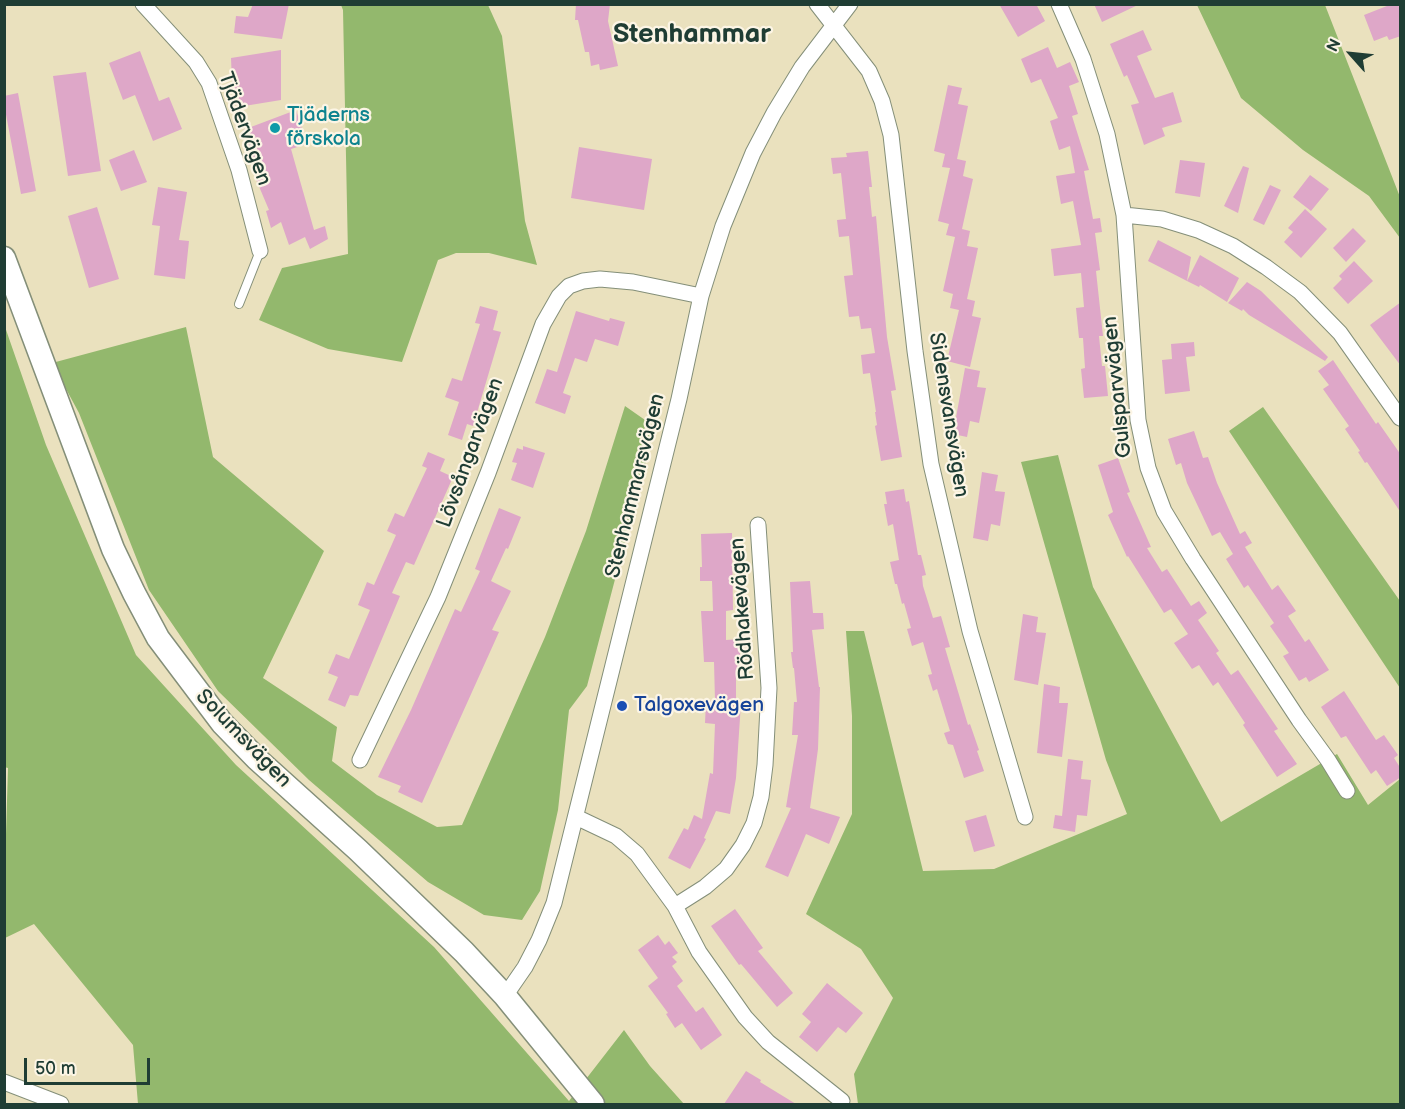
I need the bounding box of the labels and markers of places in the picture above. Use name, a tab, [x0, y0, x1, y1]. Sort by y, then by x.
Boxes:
place label: Tjäderns förskola	[287, 103, 370, 153]
marker: Tjäderns förskola	[268, 121, 282, 135]
place label: Talgoxevägen	[634, 693, 764, 719]
marker: Talgoxevägen	[615, 699, 629, 713]

